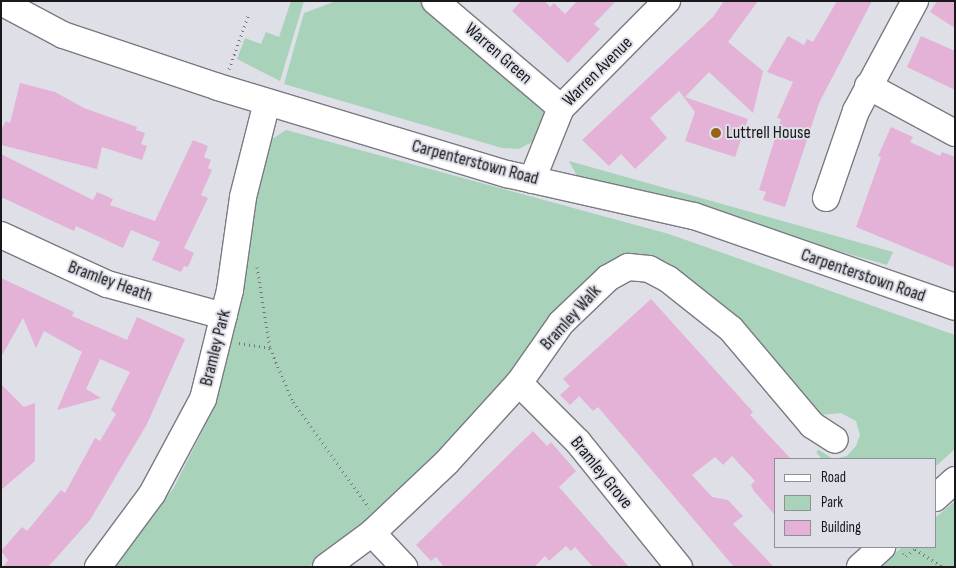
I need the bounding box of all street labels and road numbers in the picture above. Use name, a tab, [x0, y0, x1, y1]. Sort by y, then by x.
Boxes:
street label: Warren Green	[460, 19, 536, 89]
street label: Warren Avenue	[559, 33, 637, 111]
street label: Carpenterstown Road	[409, 136, 541, 190]
street label: Carpenterstown Road	[798, 245, 928, 307]
street label: Bramley Heath	[65, 257, 155, 307]
street label: Bramley Walk	[536, 281, 606, 355]
street label: Bramley Park	[196, 308, 236, 388]
street label: Bramley Grove	[565, 432, 637, 514]

